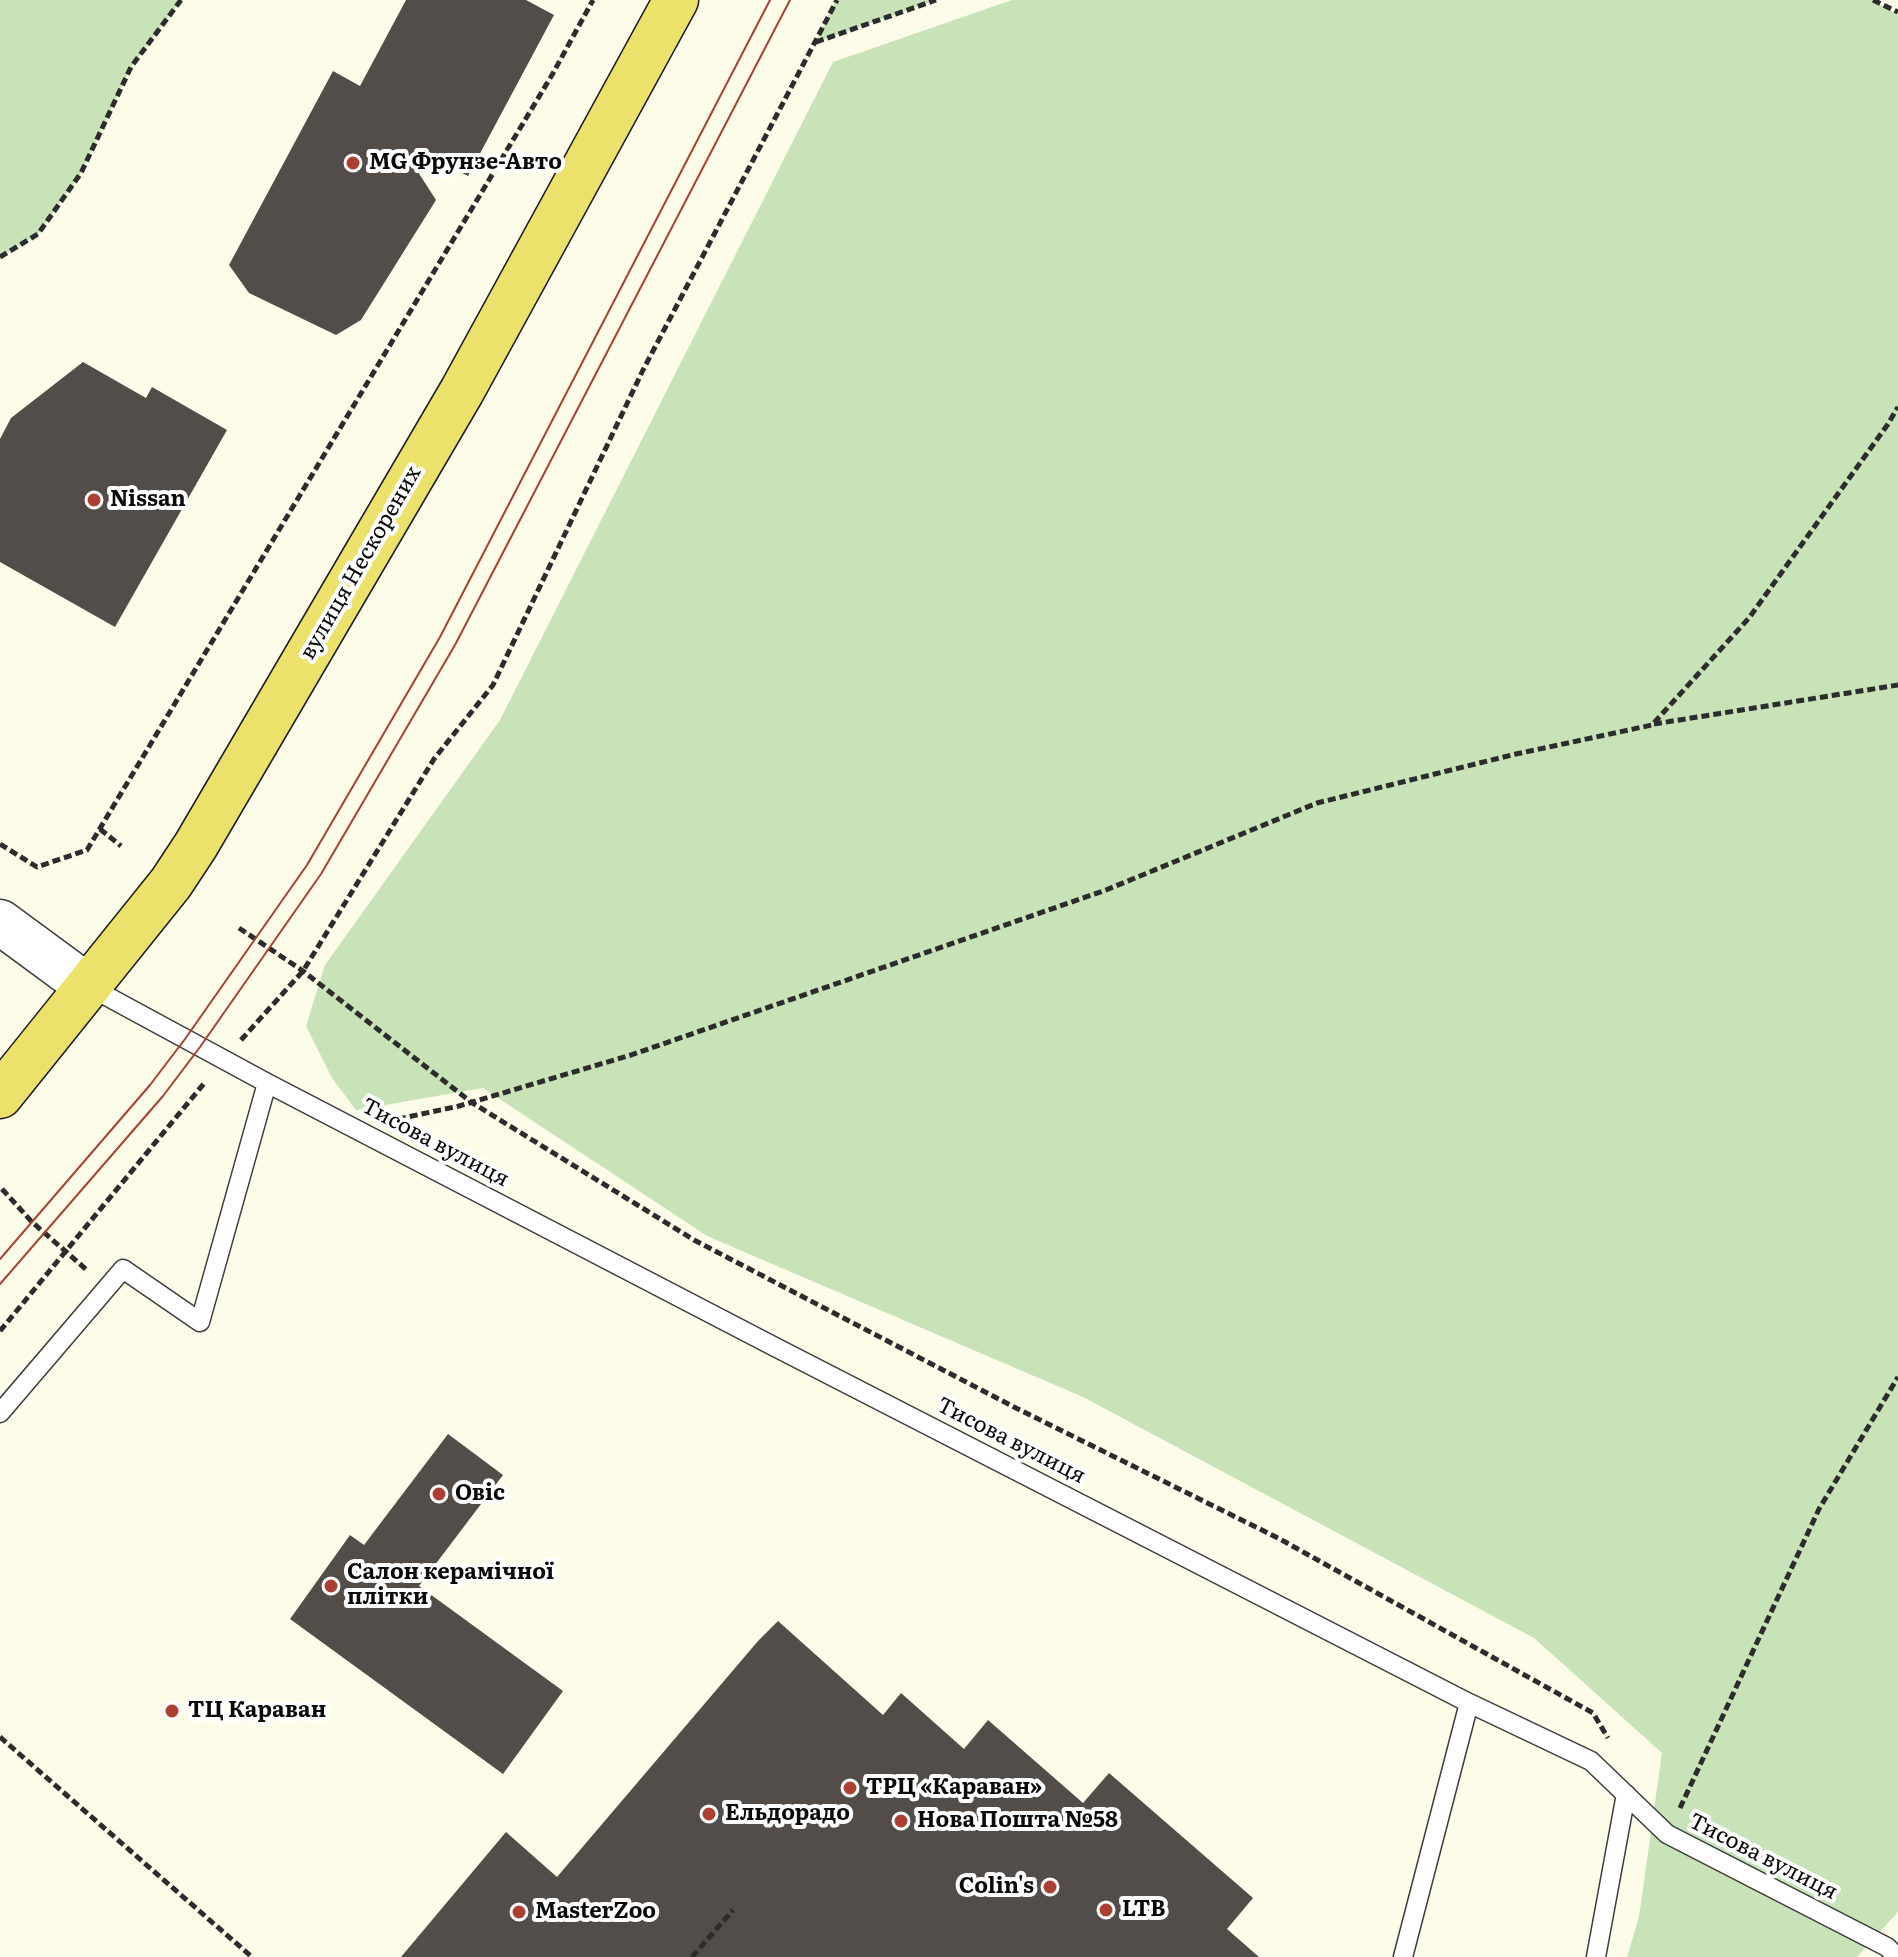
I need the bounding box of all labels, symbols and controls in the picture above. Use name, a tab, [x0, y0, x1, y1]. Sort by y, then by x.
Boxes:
place label: MG Фрунзе-Авто	[369, 150, 562, 176]
marker: MG Фрунзе-Авто	[344, 154, 362, 172]
street label: вулиця Нескорених	[295, 462, 427, 664]
place label: Nissan	[110, 487, 186, 513]
marker: Nissan	[85, 491, 103, 509]
street label: Тисова вулиця	[357, 1093, 513, 1193]
street label: Тисова вулиця	[932, 1392, 1090, 1490]
place label: Овіс	[455, 1481, 505, 1507]
marker: Овіс	[430, 1485, 448, 1503]
place label: Салон керамічної плітки	[347, 1560, 554, 1612]
marker: Салон керамічної плітки	[322, 1577, 340, 1595]
place label: ТЦ Караван	[188, 1698, 326, 1724]
marker: ТЦ Караван	[163, 1702, 181, 1720]
place label: ТРЦ «Караван»	[866, 1775, 1042, 1801]
marker: ТРЦ «Караван»	[841, 1779, 859, 1797]
place label: Ельдорадо	[725, 1801, 850, 1827]
marker: Ельдорадо	[700, 1805, 718, 1823]
place label: Нова Пошта №58	[917, 1808, 1118, 1834]
street label: Тисова вулиця	[1684, 1808, 1842, 1906]
marker: Нова Пошта №58	[892, 1812, 910, 1830]
place label: Colin's	[959, 1874, 1034, 1900]
marker: Colin's	[1041, 1878, 1059, 1896]
place label: LTB	[1122, 1897, 1165, 1923]
place label: MasterZoo	[535, 1899, 656, 1925]
marker: LTB	[1097, 1901, 1115, 1919]
marker: MasterZoo	[510, 1903, 528, 1921]

